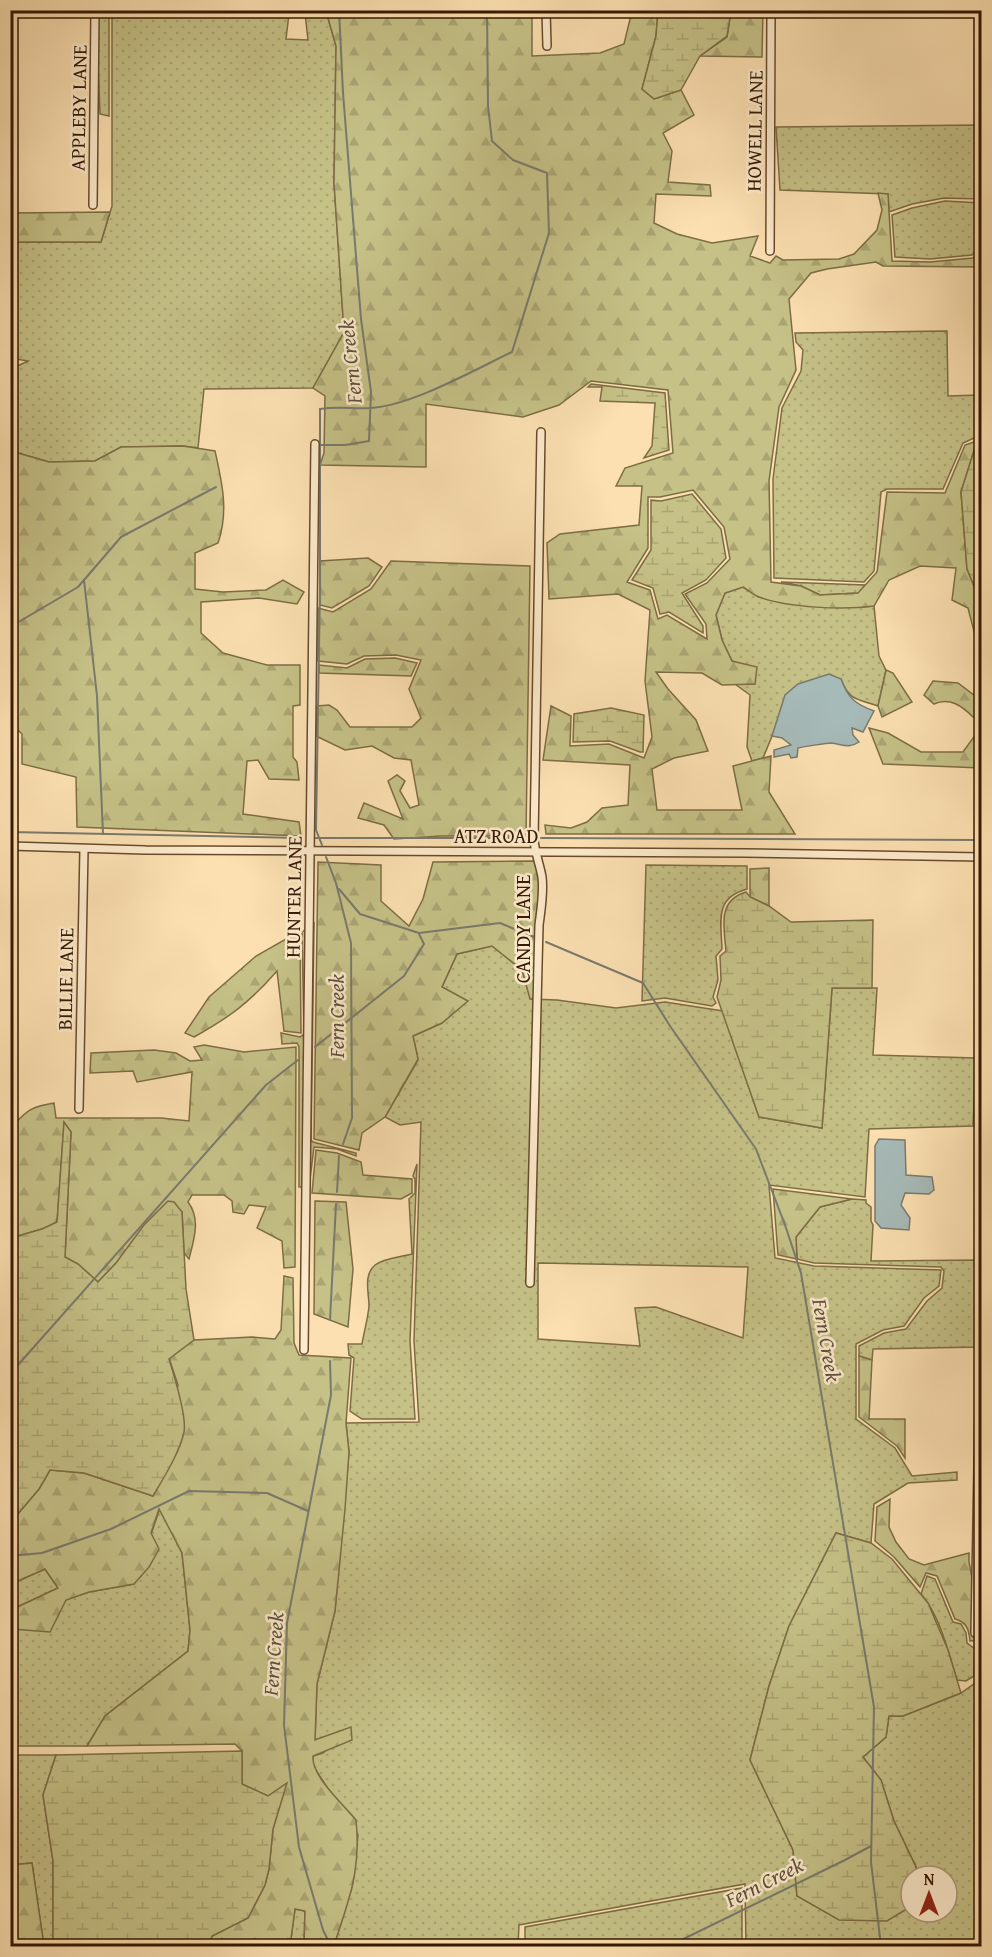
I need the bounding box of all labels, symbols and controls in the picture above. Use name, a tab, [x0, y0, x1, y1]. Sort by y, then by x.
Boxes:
street label: APPLEBY LANE	[62, 45, 94, 171]
street label: HOWELL LANE	[738, 70, 770, 192]
water label: Fern Creek	[330, 318, 370, 406]
street label: ATZ ROAD	[454, 821, 538, 850]
street label: HUNTER LANE	[277, 836, 309, 958]
street label: CANDY LANE	[508, 875, 537, 983]
street label: BILLIE LANE	[50, 927, 80, 1031]
water label: Fern Creek	[321, 974, 352, 1059]
water label: Fern Creek	[804, 1295, 850, 1384]
water label: Fern Creek	[255, 1611, 291, 1698]
water label: Fern Creek	[719, 1849, 809, 1915]
north arrow	[899, 1864, 959, 1924]
text: N	[924, 1867, 935, 1891]

